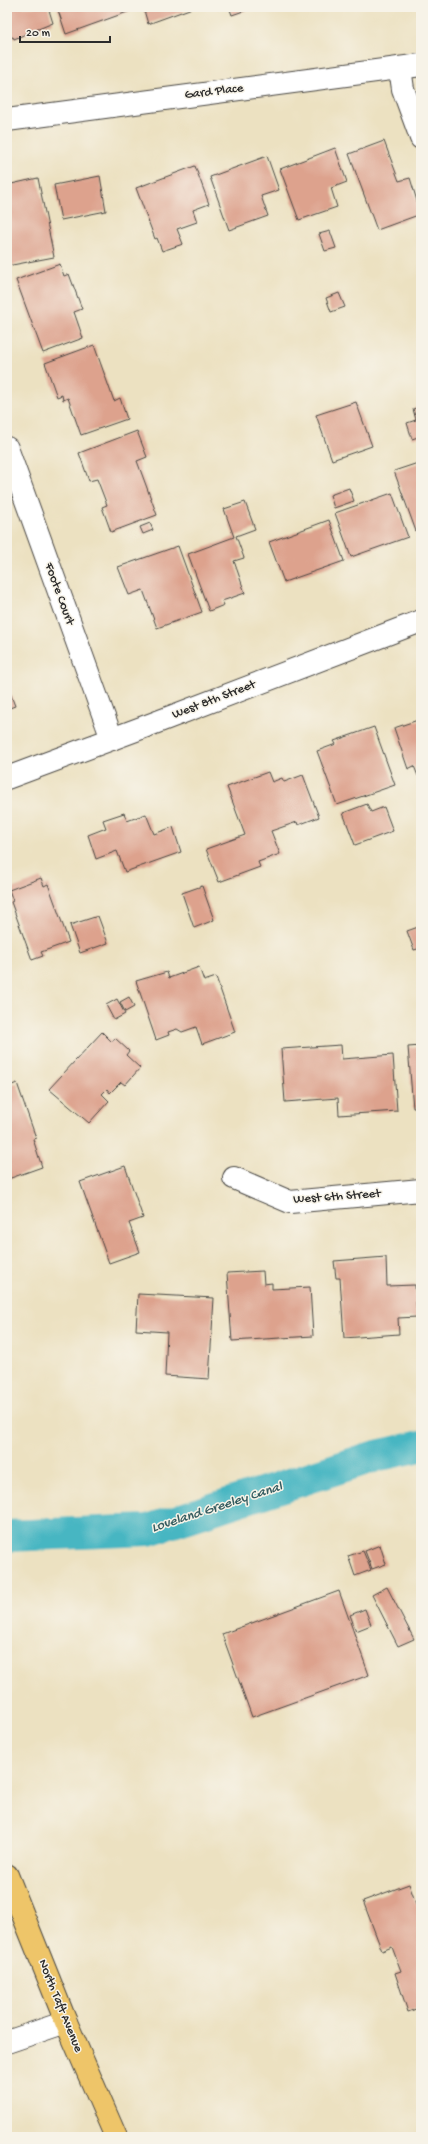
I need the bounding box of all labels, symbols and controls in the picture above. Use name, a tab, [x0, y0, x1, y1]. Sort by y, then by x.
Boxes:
scale bar	[20, 18, 110, 44]
text: 20 m	[26, 27, 51, 41]
street label: Gard Place	[184, 81, 245, 103]
street label: Foote Court	[40, 560, 78, 629]
street label: West 8th Street	[170, 677, 259, 723]
street label: West 6th Street	[293, 1186, 383, 1208]
water label: Loveland Greeley Canal	[149, 1479, 285, 1537]
street label: North Taft Avenue	[35, 1957, 86, 2055]

